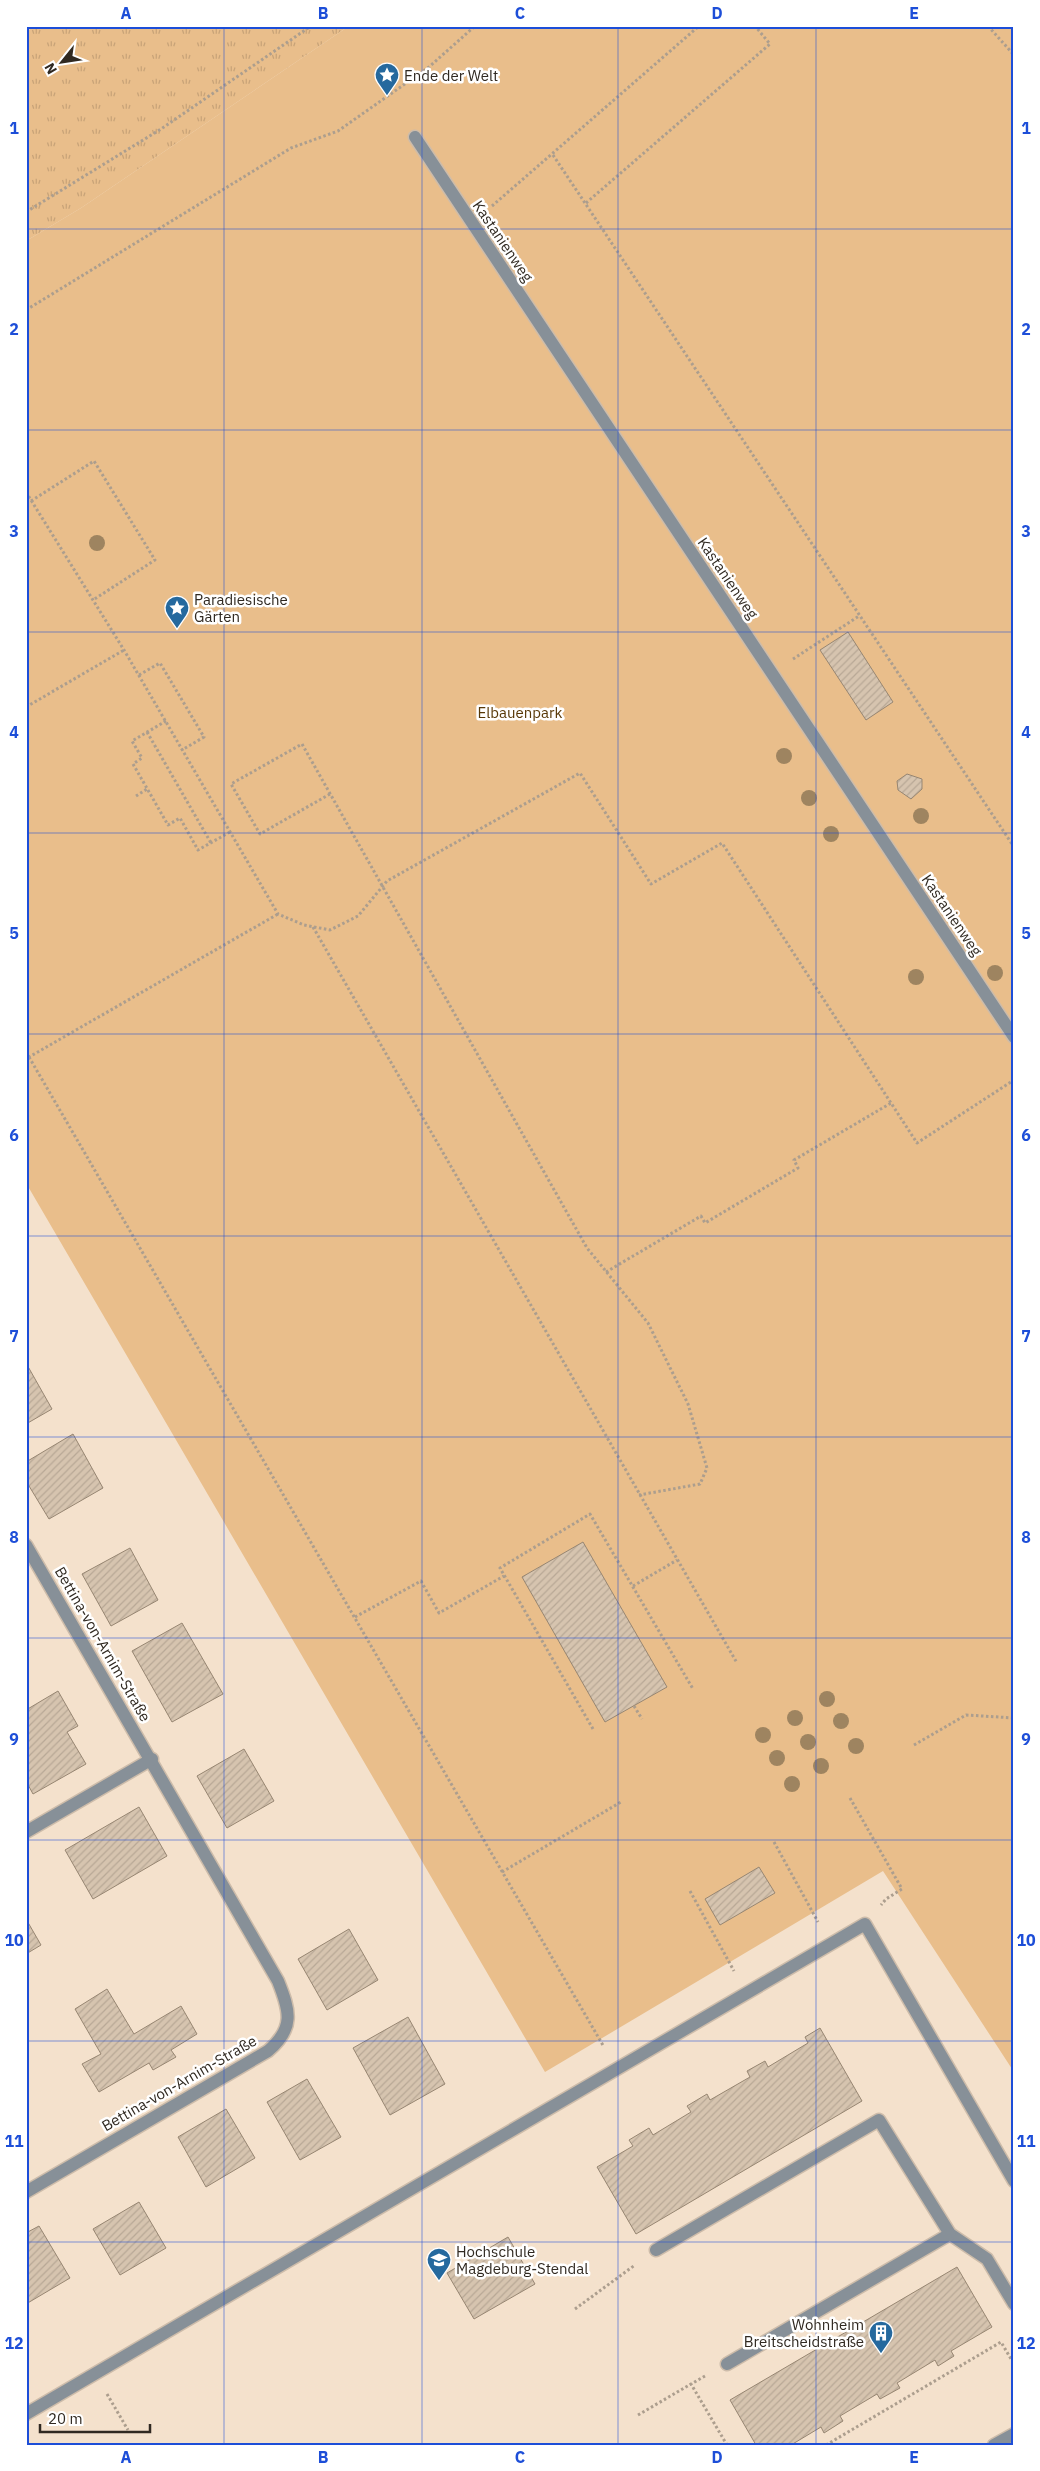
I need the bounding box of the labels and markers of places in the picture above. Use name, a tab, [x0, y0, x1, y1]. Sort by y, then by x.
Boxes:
place icon: Ende der Welt	[374, 62, 400, 96]
place label: Ende der Welt	[404, 66, 498, 85]
place label: Paradiesische Gärten	[194, 590, 288, 626]
place icon: Paradiesische Gärten	[164, 595, 190, 629]
place label: Hochschule Magdeburg-Stendal	[456, 2242, 588, 2278]
school or university icon: Hochschule Magdeburg-Stendal	[426, 2247, 452, 2281]
place label: Wohnheim Breitscheidstraße	[744, 2315, 864, 2351]
building icon: Wohnheim Breitscheidstraße	[868, 2320, 894, 2354]

